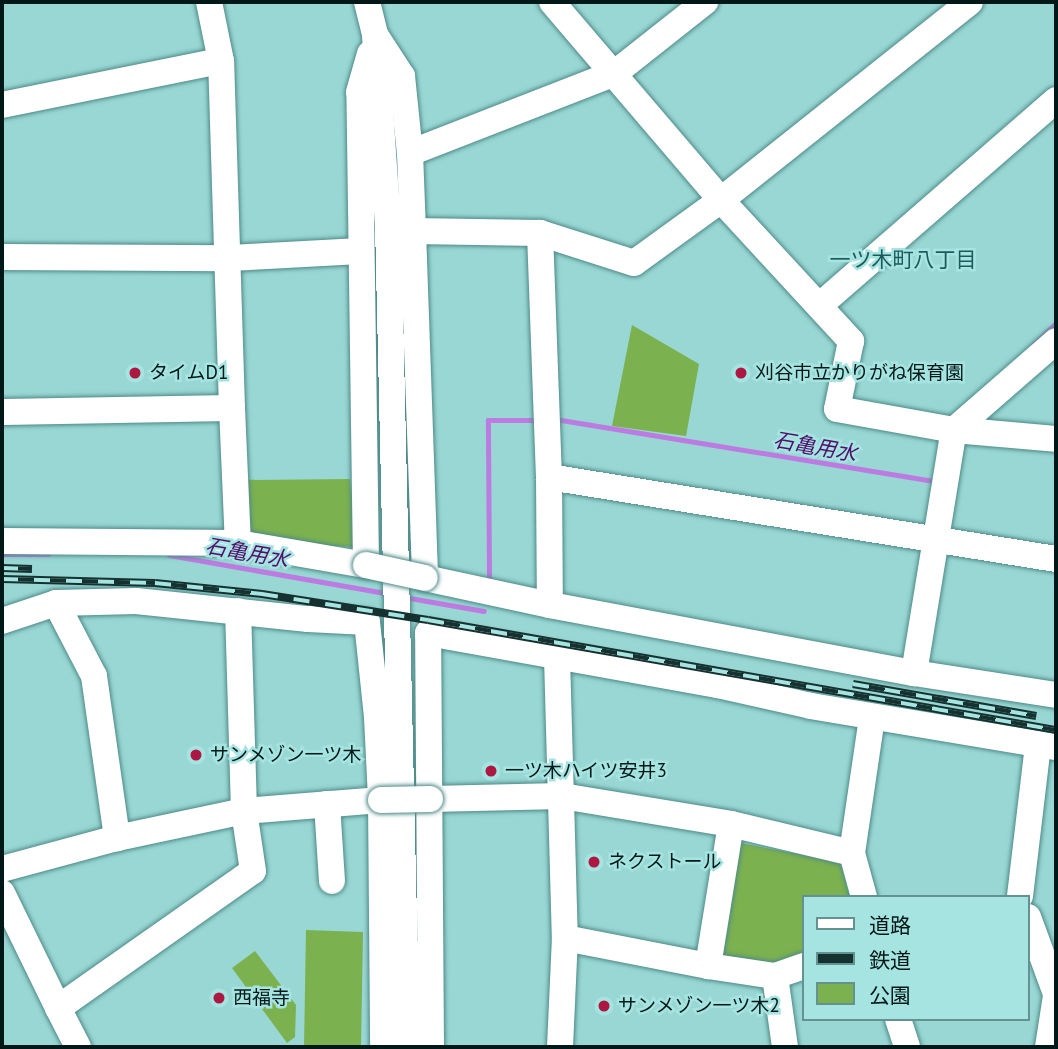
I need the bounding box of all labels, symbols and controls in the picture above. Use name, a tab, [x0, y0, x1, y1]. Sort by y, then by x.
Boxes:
district label: 一ツ木町八丁目	[830, 247, 976, 273]
place label: タイムD1	[149, 362, 229, 384]
place label: 刈谷市立かりがね保育園	[755, 362, 964, 384]
marker: タイムD1	[127, 365, 143, 381]
marker: 刈谷市立かりがね保育園	[733, 365, 749, 381]
water label: 石亀用水	[771, 427, 859, 467]
water label: 石亀用水	[203, 533, 291, 573]
place label: サンメゾン一ツ木	[210, 744, 362, 766]
marker: サンメゾン一ツ木	[188, 747, 204, 763]
place label: 一ツ木ハイツ安井3	[505, 760, 667, 782]
marker: 一ツ木ハイツ安井3	[483, 763, 499, 779]
place label: ネクストール	[608, 851, 722, 873]
marker: ネクストール	[586, 854, 602, 870]
legend	[802, 895, 1030, 1021]
text: 道路	[869, 912, 911, 939]
text: 鉄道	[869, 947, 911, 974]
text: 公園	[869, 982, 911, 1009]
place label: 西福寺	[233, 987, 290, 1009]
marker: 西福寺	[211, 990, 227, 1006]
place label: サンメゾン一ツ木2	[618, 995, 780, 1017]
marker: サンメゾン一ツ木2	[596, 998, 612, 1014]

